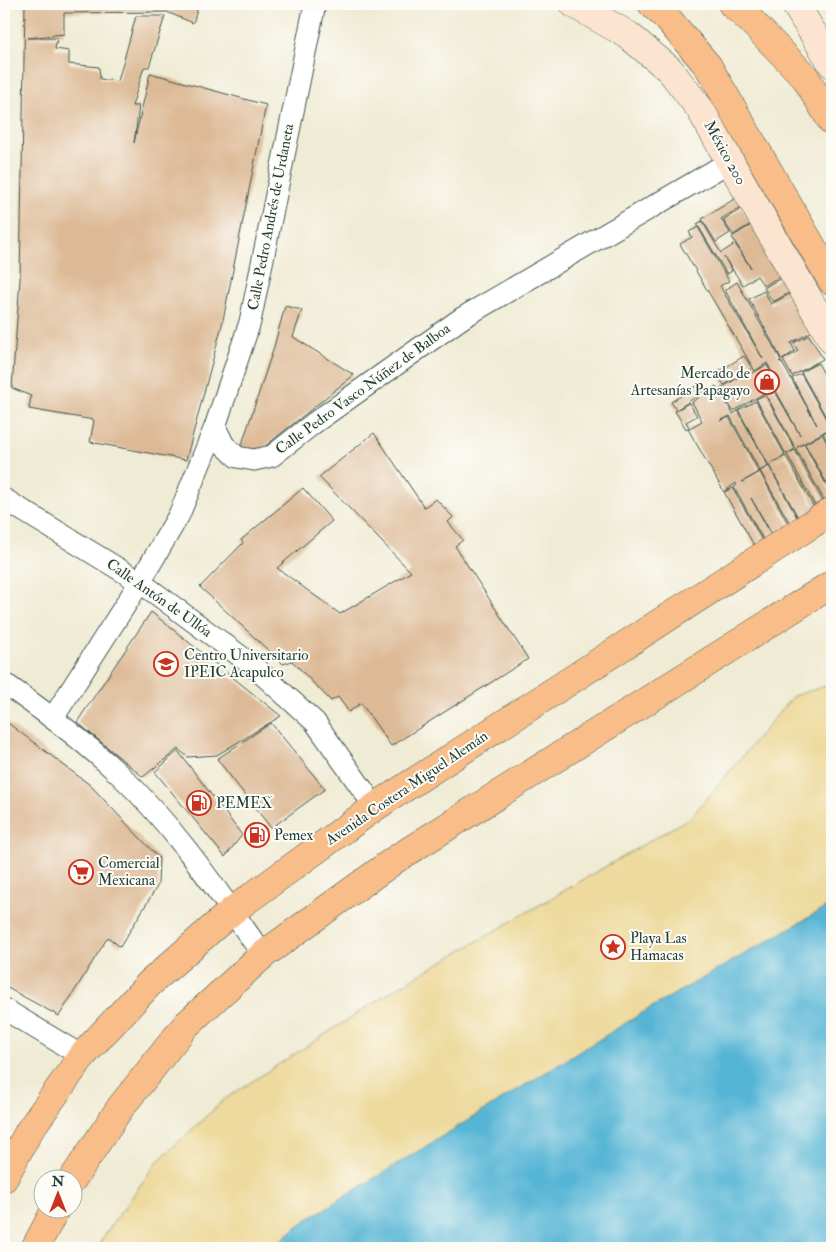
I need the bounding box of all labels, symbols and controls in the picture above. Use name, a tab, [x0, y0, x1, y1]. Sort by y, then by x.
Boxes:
street label: México 200	[700, 118, 750, 188]
street label: Calle Pedro Andrés de Urdaneta	[244, 121, 299, 312]
street label: Calle Pedro Vasco Núñez de Balboa	[272, 319, 455, 459]
place label: Mercado de Artesanías Papagayo	[630, 364, 750, 401]
shop icon: Mercado de Artesanías Papagayo	[754, 369, 780, 395]
street label: Calle Antón de Ullóa	[103, 554, 216, 642]
place label: Centro Universitario IPEIC Acapulco	[184, 646, 309, 683]
school or university icon: Centro Universitario IPEIC Acapulco	[153, 651, 179, 677]
street label: Avenida Costera Miguel Alemán	[321, 726, 492, 850]
fuel station icon: PEMEX	[186, 790, 212, 816]
place label: PEMEX	[216, 794, 273, 813]
fuel station icon: Pemex	[244, 822, 270, 848]
place label: Pemex	[274, 826, 314, 845]
place label: Comercial Mexicana	[98, 854, 160, 890]
supermarket icon: Comercial Mexicana	[68, 859, 94, 885]
place label: Playa Las Hamacas	[630, 929, 687, 965]
place icon: Playa Las Hamacas	[600, 934, 626, 960]
north arrow	[32, 1170, 82, 1220]
text: N	[51, 1173, 65, 1190]

